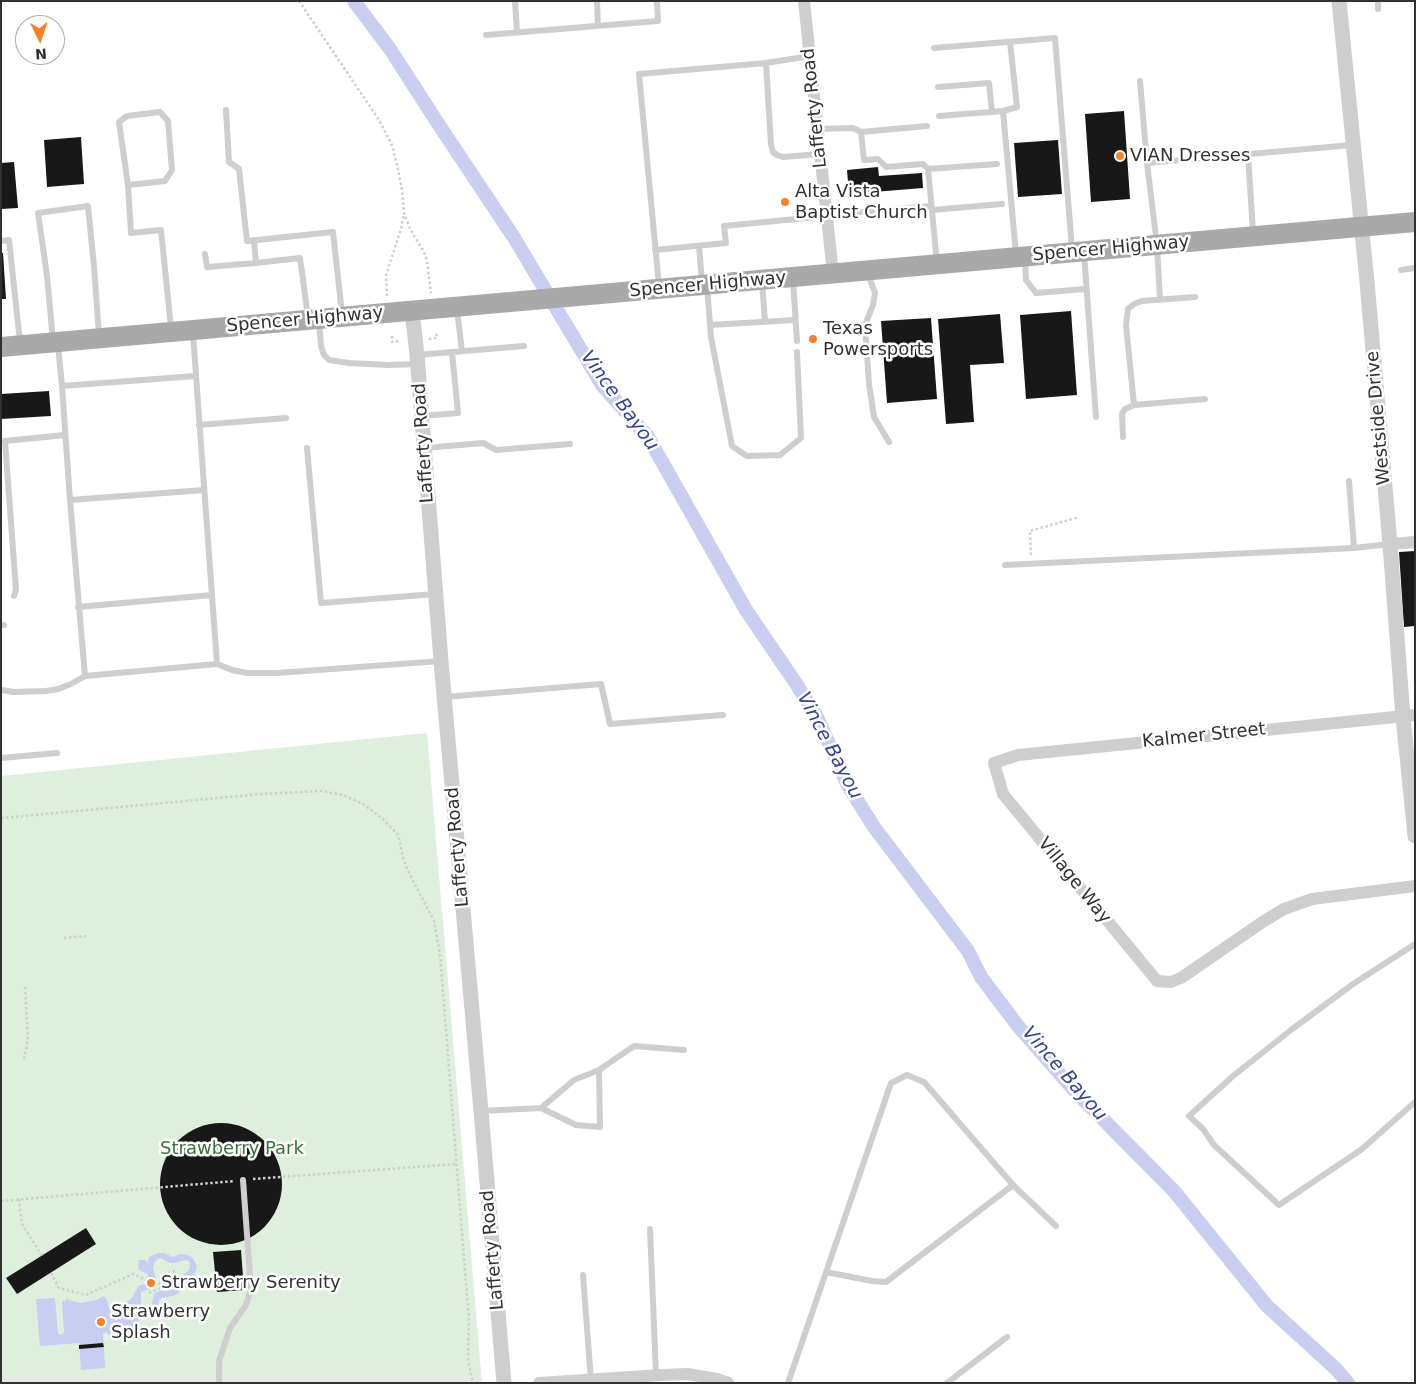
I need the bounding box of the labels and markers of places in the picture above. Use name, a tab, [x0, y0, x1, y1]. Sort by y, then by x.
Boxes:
place label: VIAN Dresses	[1130, 145, 1250, 167]
marker: VIAN Dresses	[1114, 150, 1126, 162]
place label: Alta Vista Baptist Church	[795, 181, 928, 223]
marker: Alta Vista Baptist Church	[779, 196, 791, 208]
place label: Texas Powersports	[823, 318, 933, 360]
marker: Texas Powersports	[807, 333, 819, 345]
place label: Strawberry Serenity	[161, 1272, 341, 1294]
marker: Strawberry Serenity	[145, 1277, 157, 1289]
place label: Strawberry Splash	[111, 1301, 210, 1344]
marker: Strawberry Splash	[95, 1316, 107, 1328]

